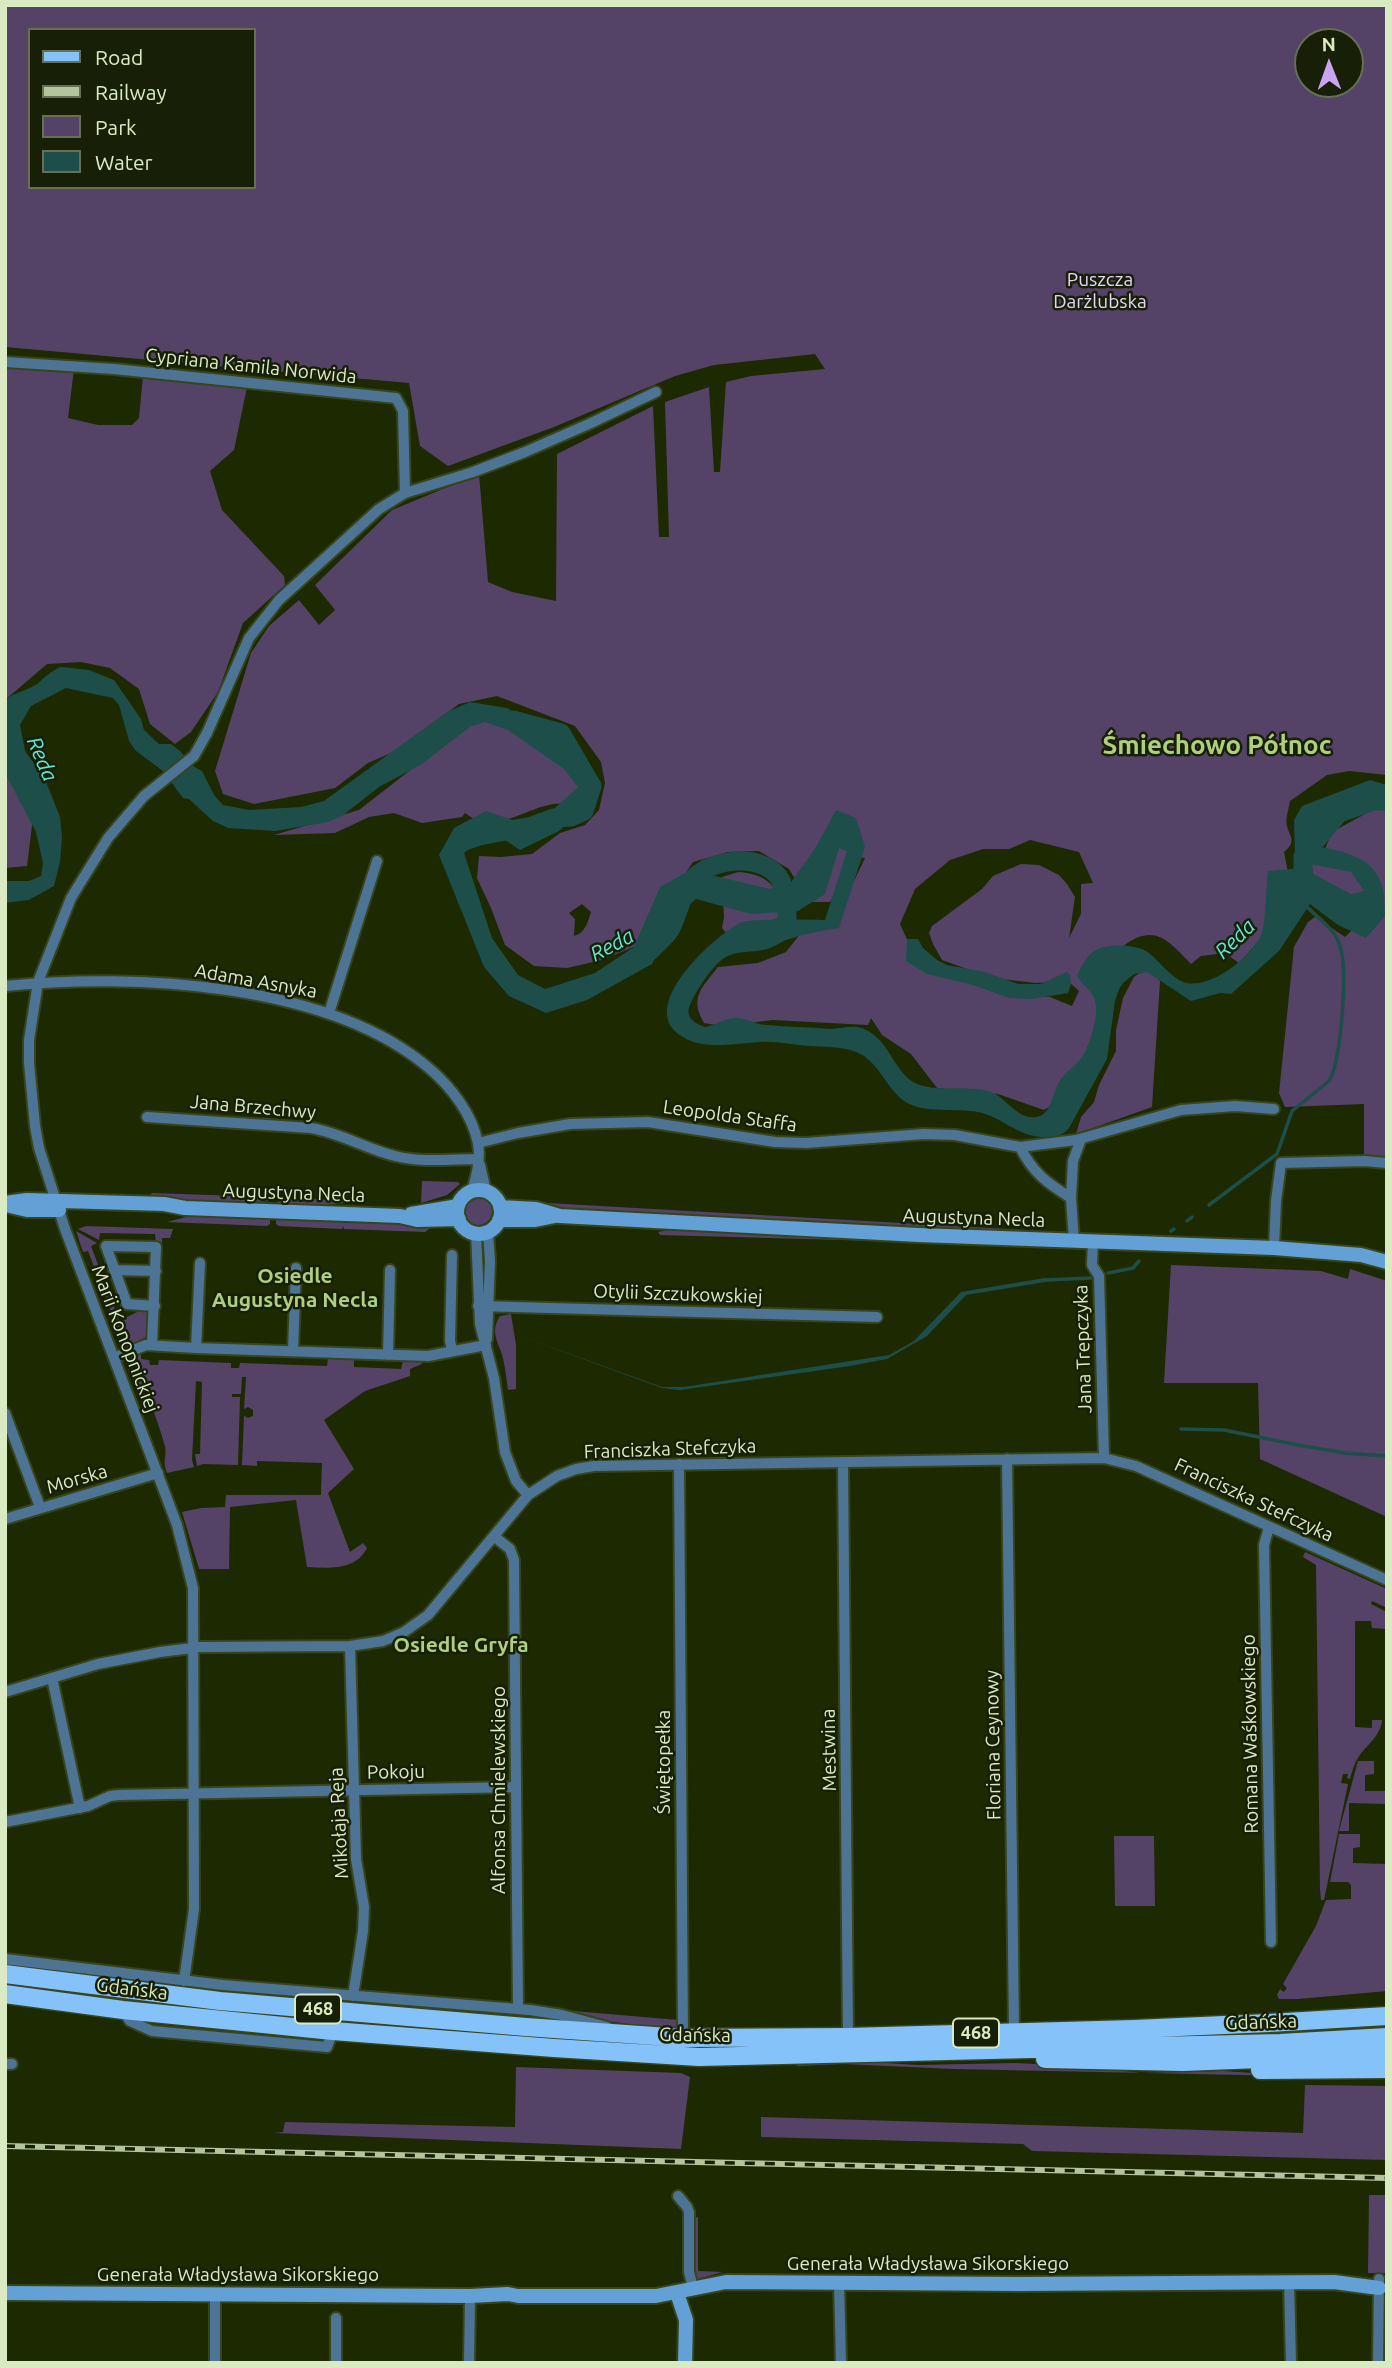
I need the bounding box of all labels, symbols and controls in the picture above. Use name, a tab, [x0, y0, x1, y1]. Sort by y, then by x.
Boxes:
legend	[28, 28, 256, 189]
north arrow	[1294, 28, 1364, 98]
text: N	[1321, 33, 1336, 55]
text: Road	[95, 45, 143, 69]
text: Railway	[95, 80, 167, 104]
text: Park	[95, 115, 137, 139]
text: Water	[95, 150, 153, 174]
park label: Puszcza Darżlubska	[1053, 269, 1147, 313]
street label: Cypriana Kamila Norwida	[144, 344, 358, 388]
district label: Śmiechowo Północ	[1103, 729, 1331, 761]
water label: Reda	[21, 733, 63, 785]
water label: Reda	[1210, 914, 1260, 964]
water label: Reda	[586, 923, 638, 967]
street label: Adama Asnyka	[193, 959, 319, 1003]
street label: Jana Brzechwy	[189, 1090, 317, 1124]
street label: Leopolda Staffa	[662, 1095, 798, 1137]
street label: Augustyna Necla	[222, 1179, 366, 1207]
street label: Augustyna Necla	[902, 1204, 1046, 1232]
street label: Marii Konopnickiej	[86, 1262, 164, 1416]
district label: Osiedle Augustyna Necla	[212, 1263, 378, 1313]
street label: Otylii Szczukowskiej	[593, 1280, 763, 1308]
street label: Jana Trepczyka	[1069, 1284, 1097, 1414]
street label: Franciszka Stefczyka	[583, 1435, 757, 1463]
street label: Franciszka Stefczyka	[1171, 1453, 1337, 1547]
street label: Morska	[44, 1459, 110, 1499]
district label: Osiedle Gryfa	[393, 1632, 529, 1658]
street label: Romana Waśkowskiego	[1237, 1634, 1263, 1834]
street label: Floriana Ceynowy	[980, 1670, 1006, 1820]
street label: Alfonsa Chmielewskiego	[488, 1686, 510, 1894]
street label: Mestwina	[817, 1708, 841, 1792]
street label: Świętopełka	[653, 1710, 675, 1814]
street label: Pokoju	[367, 1760, 425, 1784]
street label: Mikołaja Reja	[325, 1767, 353, 1879]
street label: Gdańska	[95, 1973, 169, 2005]
road number: 468	[295, 1994, 341, 2024]
street label: Gdańska	[1225, 2009, 1297, 2035]
road number: 468	[953, 2019, 999, 2048]
street label: Gdańska	[659, 2023, 731, 2047]
street label: Generała Władysława Sikorskiego	[787, 2253, 1069, 2275]
street label: Generała Władysława Sikorskiego	[97, 2264, 379, 2286]

